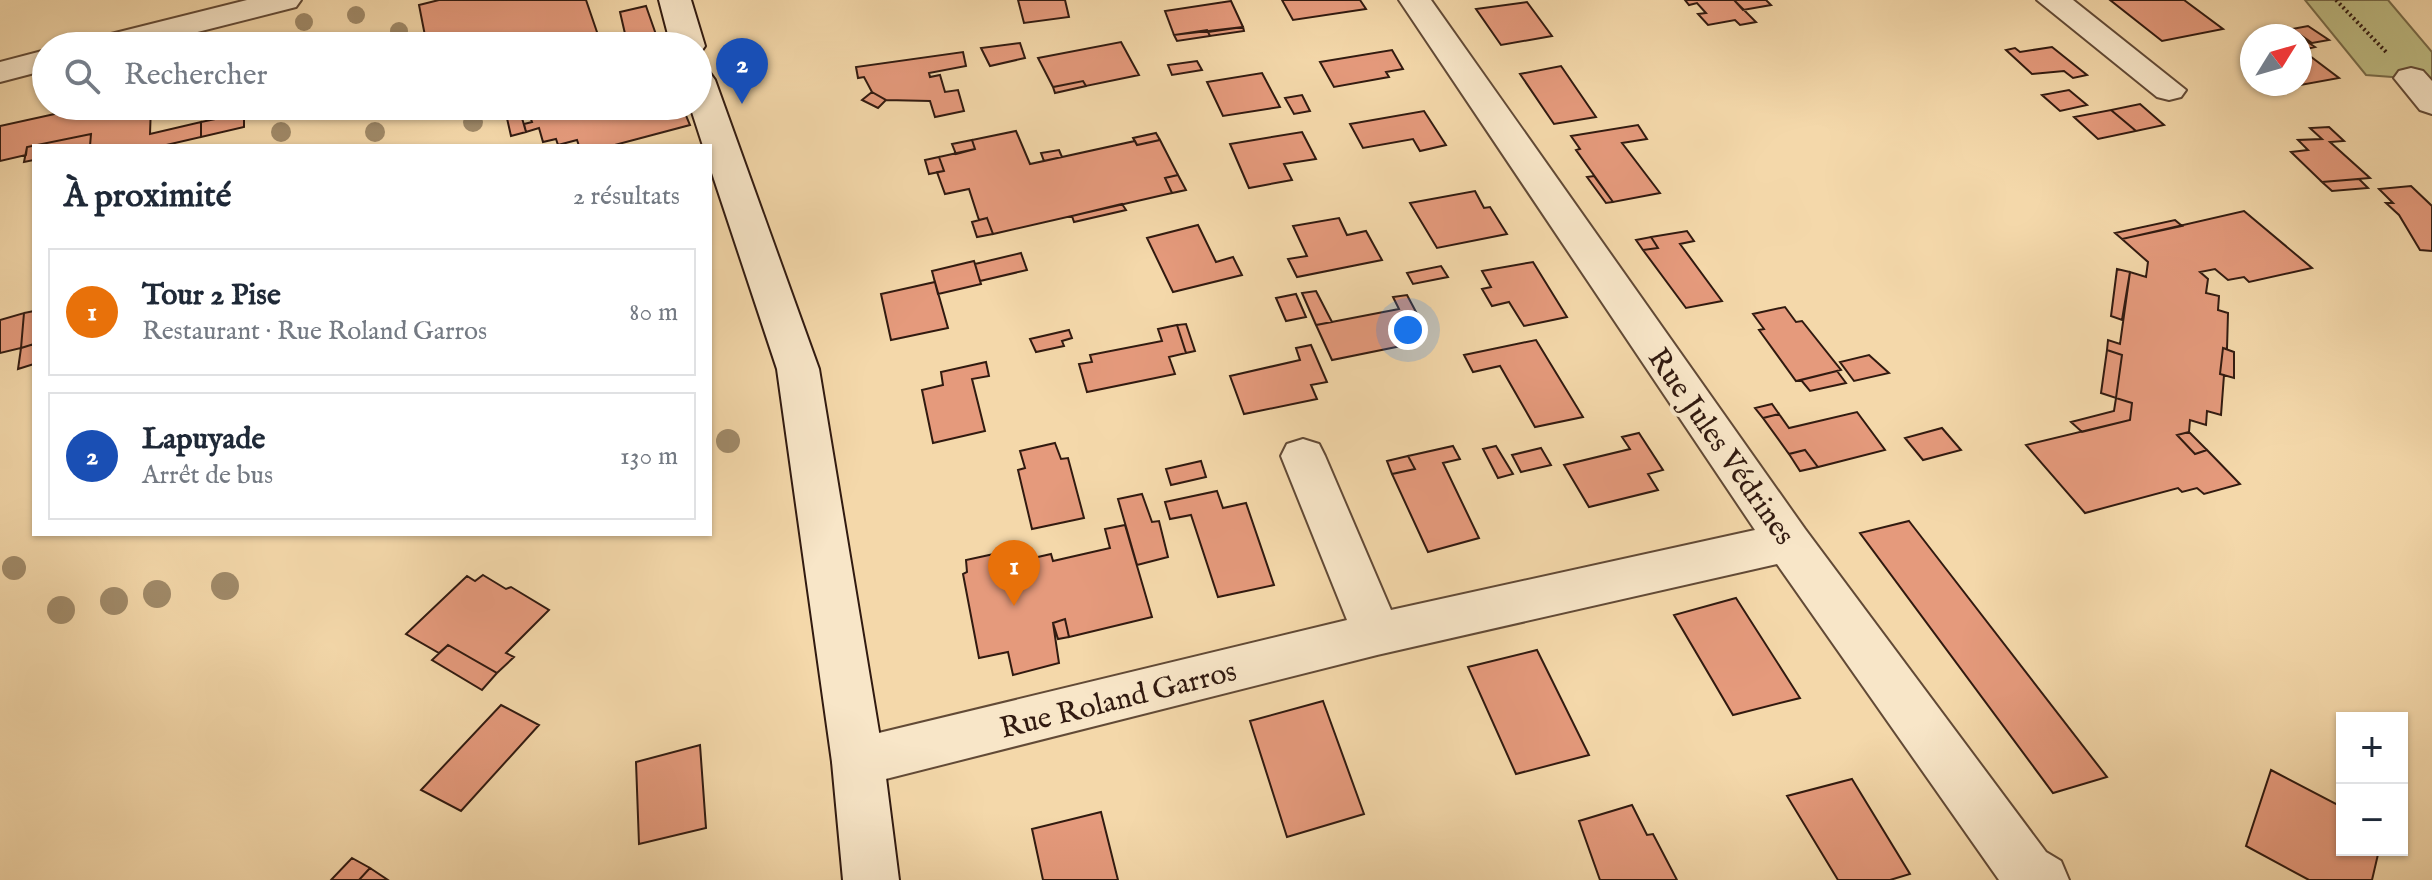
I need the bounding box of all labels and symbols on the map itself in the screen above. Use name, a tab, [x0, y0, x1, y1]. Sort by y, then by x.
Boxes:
north arrow	[2240, 24, 2312, 96]
pin: 2	[716, 38, 768, 104]
your location	[1388, 310, 1428, 350]
street label: Rue Jules Védrines	[1638, 341, 1802, 553]
pin: 1	[988, 540, 1040, 606]
street label: Rue Roland Garros	[996, 653, 1241, 749]

